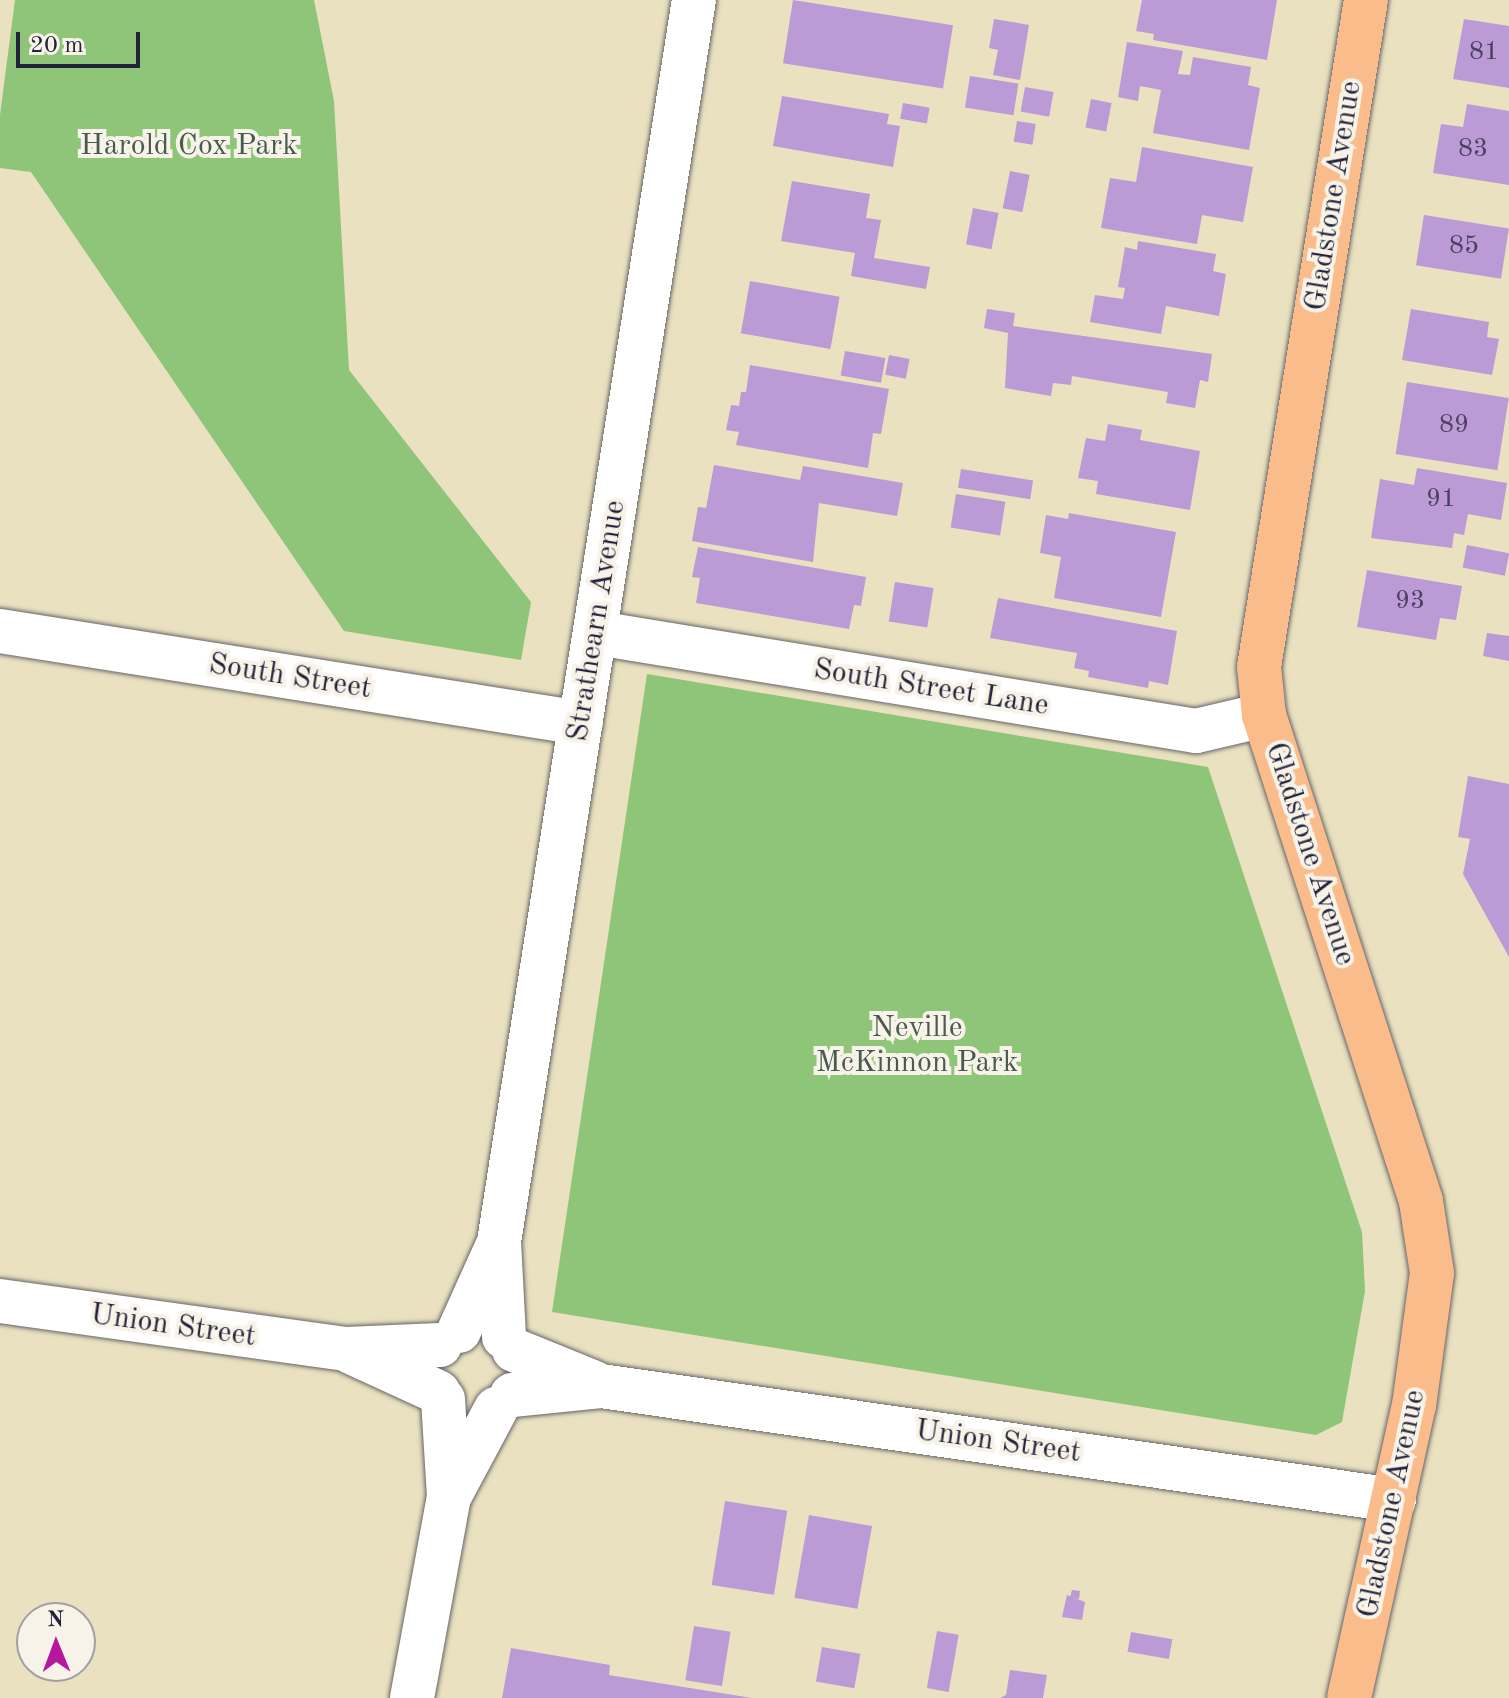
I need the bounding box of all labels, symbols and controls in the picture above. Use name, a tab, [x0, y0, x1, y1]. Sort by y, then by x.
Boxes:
scale bar	[20, 16, 144, 66]
text: 20 m	[30, 34, 84, 58]
house number: 81	[1469, 37, 1499, 69]
street label: Gladstone Avenue	[1298, 78, 1370, 314]
park label: Harold Cox Park	[80, 128, 298, 164]
house number: 83	[1458, 134, 1488, 166]
house number: 85	[1449, 231, 1479, 263]
house number: 89	[1439, 410, 1469, 442]
house number: 91	[1426, 484, 1456, 516]
street label: Strathearn Avenue	[560, 498, 634, 744]
house number: 93	[1395, 586, 1425, 618]
street label: South Street	[206, 646, 374, 708]
street label: South Street Lane	[811, 652, 1051, 724]
street label: Gladstone Avenue	[1257, 738, 1363, 970]
park label: Neville McKinnon Park	[816, 1010, 1018, 1080]
street label: Union Street	[88, 1297, 258, 1355]
street label: Gladstone Avenue	[1350, 1387, 1434, 1621]
street label: Union Street	[913, 1413, 1083, 1471]
north arrow	[16, 1602, 96, 1682]
text: N	[47, 1609, 64, 1631]

